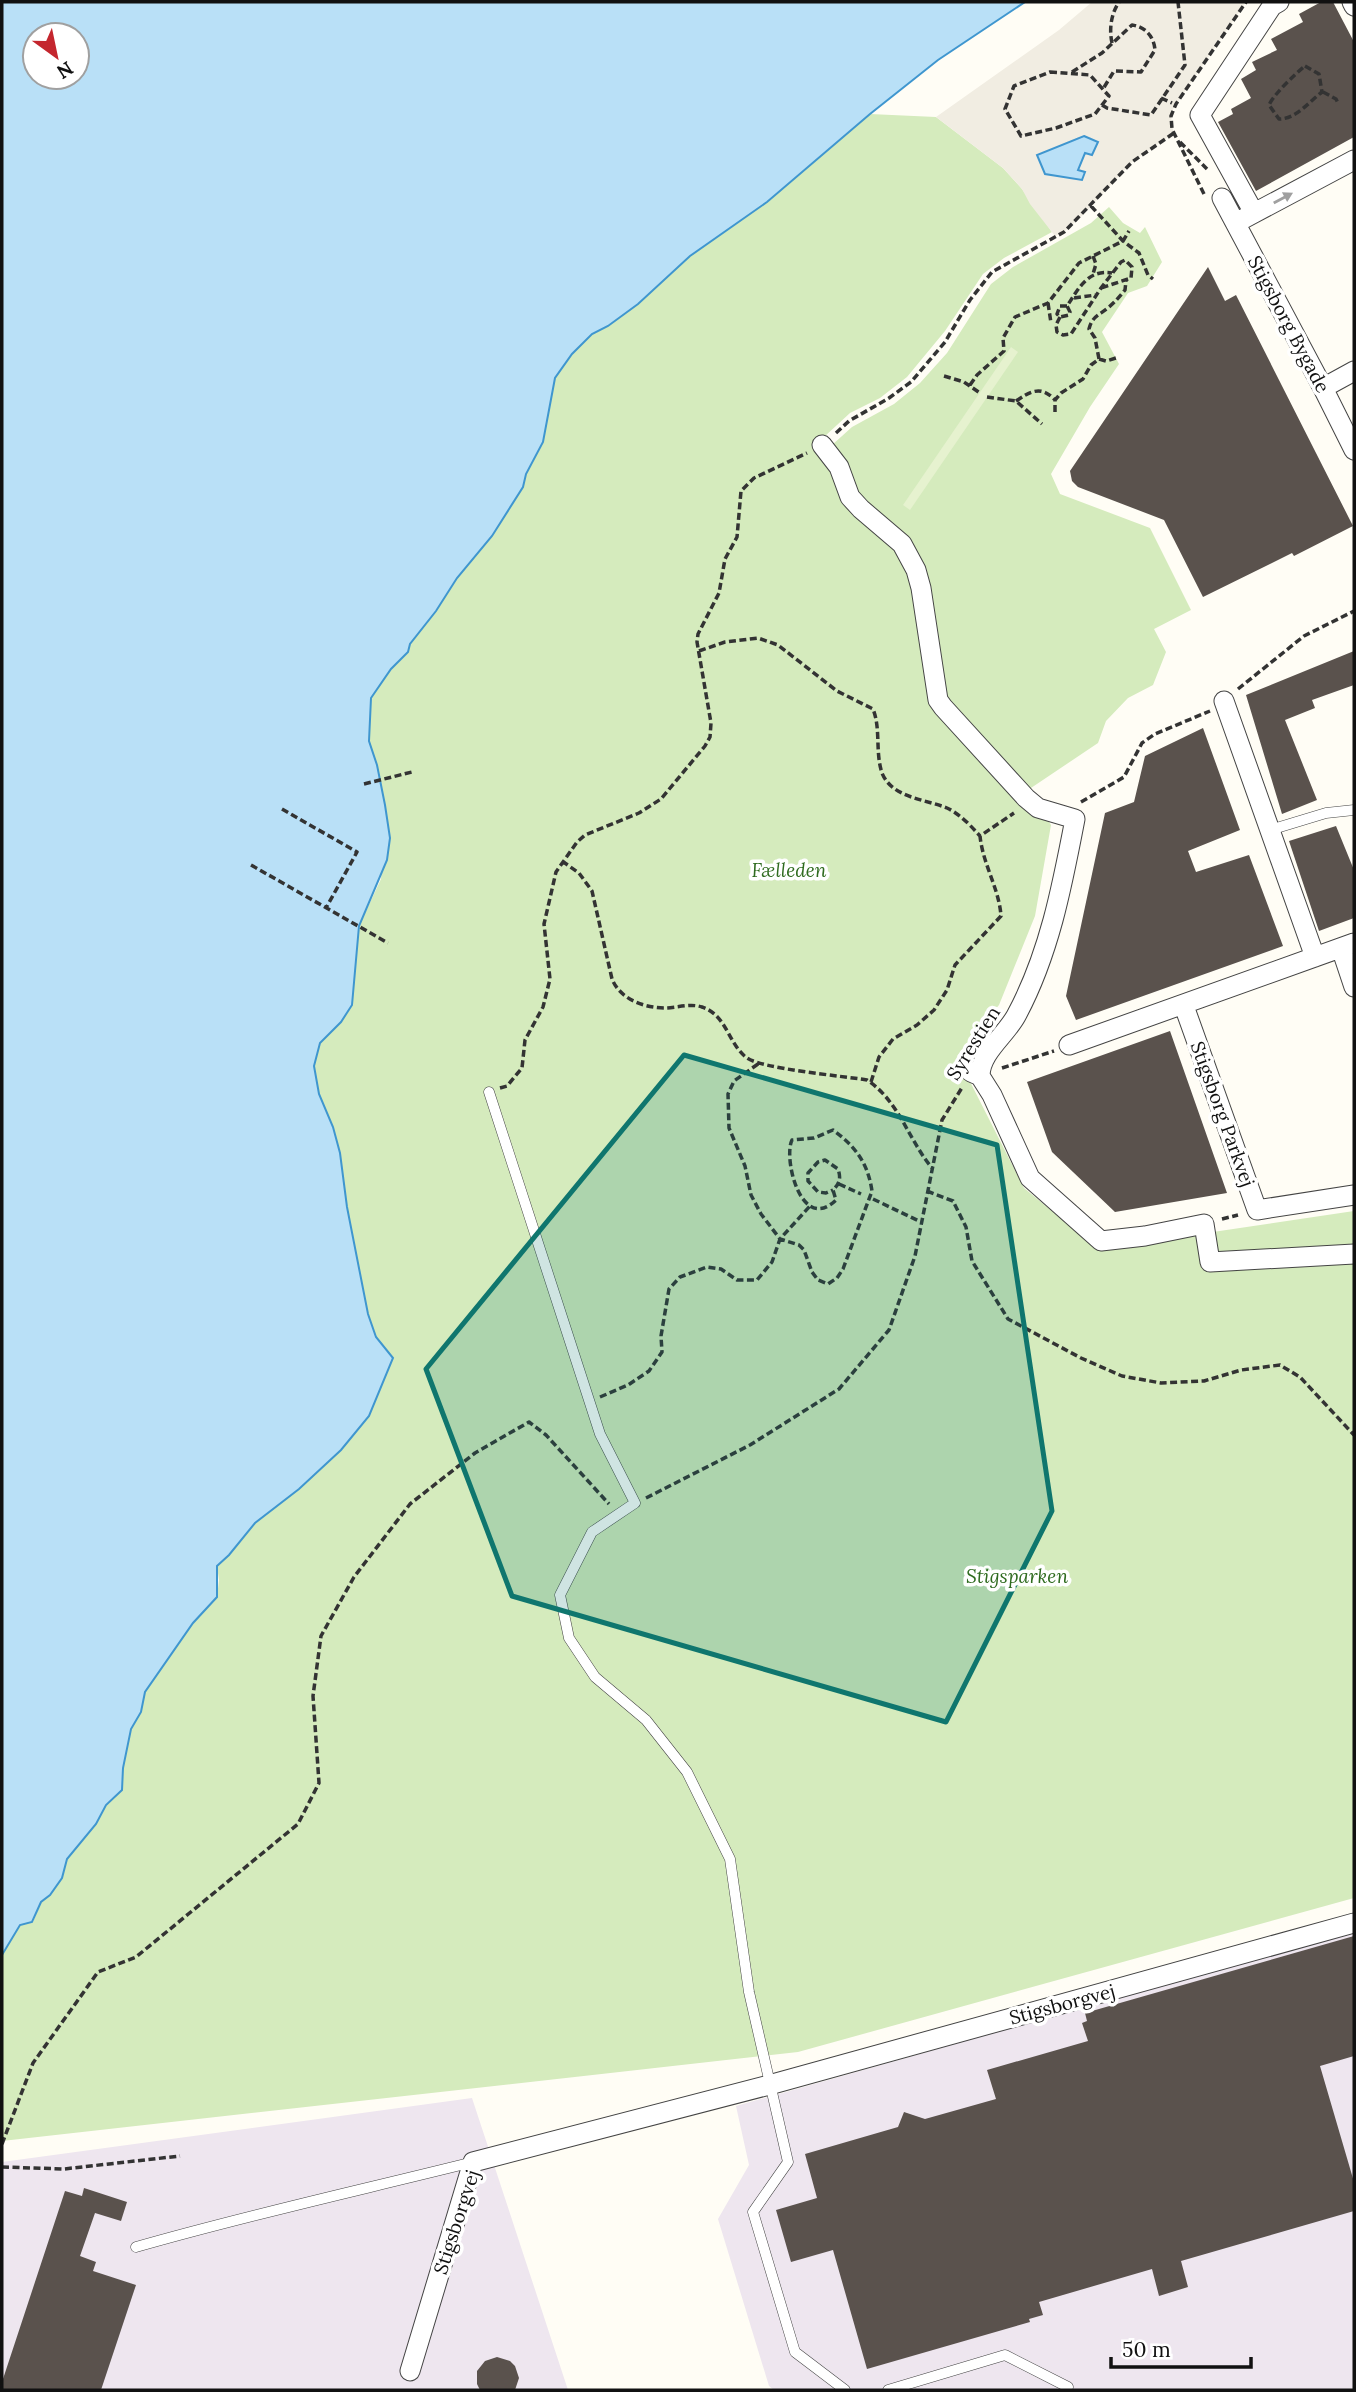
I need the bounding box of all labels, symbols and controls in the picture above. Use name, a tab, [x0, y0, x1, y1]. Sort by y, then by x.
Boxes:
north arrow	[21, 21, 91, 91]
text: N	[52, 56, 78, 84]
one-way arrow	[1273, 192, 1293, 204]
street label: Stigsborg Bygade	[1243, 251, 1335, 397]
park label: Fælleden	[751, 858, 827, 882]
street label: Syrestien	[941, 1002, 1005, 1084]
street label: Stigsborg Parkvej	[1186, 1038, 1260, 1190]
park label: Stigsparken	[966, 1564, 1068, 1588]
street label: Stigsborgvej	[1007, 1978, 1117, 2030]
street label: Stigsborgvej	[428, 2167, 484, 2277]
scale bar	[1111, 2326, 1251, 2370]
text: 50 m	[1122, 2336, 1171, 2363]

